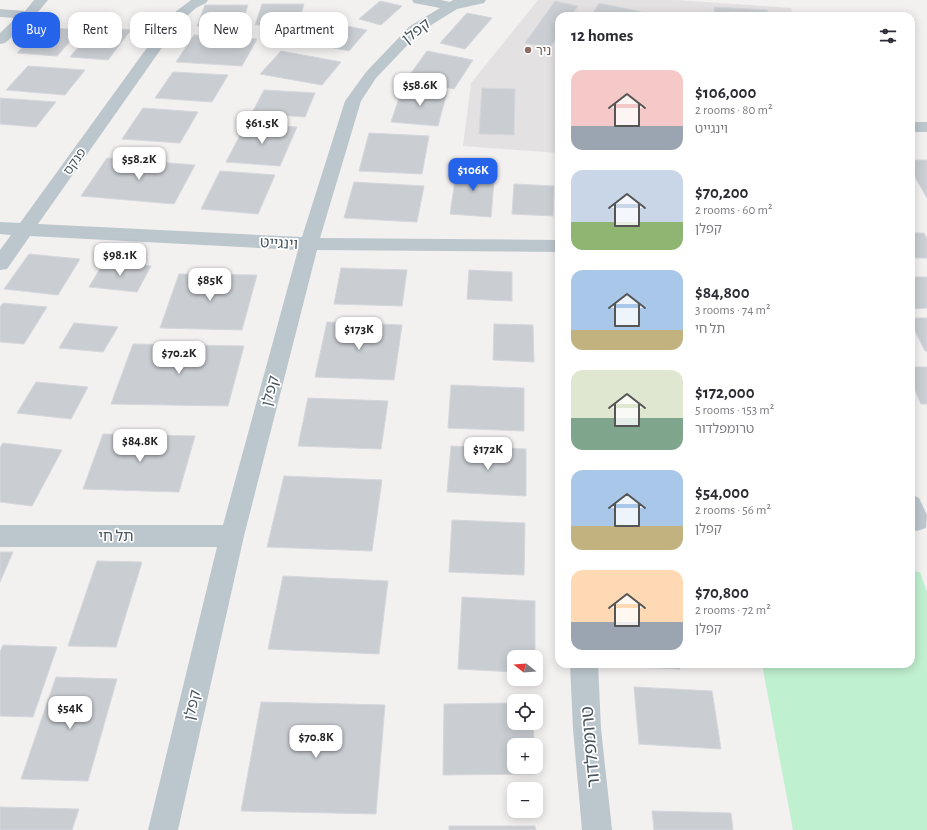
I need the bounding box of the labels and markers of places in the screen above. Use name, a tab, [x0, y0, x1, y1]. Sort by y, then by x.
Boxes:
marker: ניר	[523, 45, 533, 55]
place label: ניר	[536, 45, 551, 58]
pin: $58.6K	[387, 73, 453, 107]
pin: $61.5K	[229, 111, 295, 145]
pin: $58.2K	[106, 147, 172, 181]
pin: $106K	[445, 158, 501, 192]
pin: $98.1K	[87, 243, 153, 277]
pin: $85K	[186, 268, 234, 302]
pin: $173K	[331, 317, 387, 351]
pin: $70.2K	[146, 341, 212, 375]
pin: $84.8K	[107, 429, 173, 463]
pin: $172K	[460, 437, 516, 471]
pin: $54K	[46, 696, 94, 730]
pin: $70.8K	[283, 725, 349, 759]

